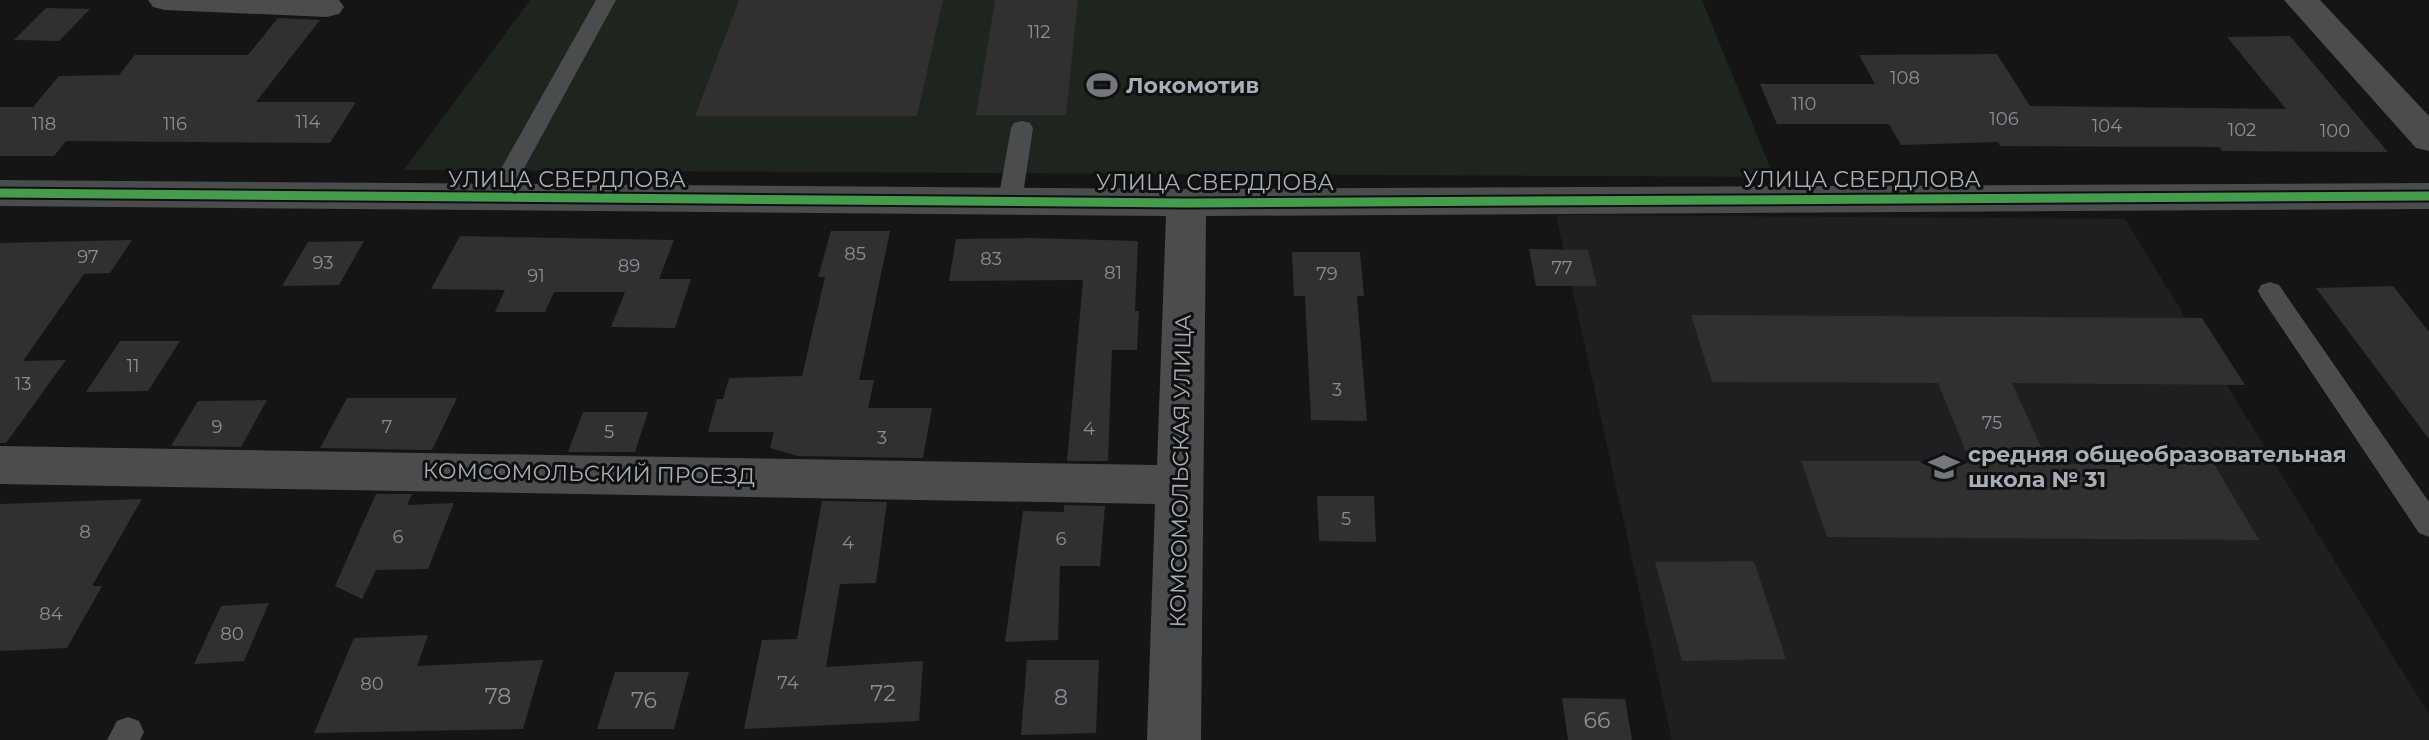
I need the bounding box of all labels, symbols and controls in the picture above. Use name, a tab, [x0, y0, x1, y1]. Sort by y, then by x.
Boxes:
house number: 112	[1027, 21, 1051, 43]
house number: 108	[1890, 67, 1920, 89]
sports icon: Локомотив	[1085, 68, 1119, 102]
place label: Локомотив	[1126, 72, 1259, 99]
house number: 110	[1792, 93, 1816, 115]
house number: 106	[1989, 108, 2019, 130]
house number: 114	[296, 111, 321, 133]
house number: 118	[32, 113, 56, 135]
house number: 116	[163, 113, 187, 135]
house number: 104	[2092, 115, 2122, 137]
house number: 102	[2228, 119, 2256, 141]
house number: 100	[2320, 120, 2350, 142]
street label: УЛИЦА СВЕРДЛОВА	[448, 166, 687, 193]
street label: УЛИЦА СВЕРДЛОВА	[1743, 166, 1982, 193]
street label: УЛИЦА СВЕРДЛОВА	[1096, 169, 1335, 196]
house number: 85	[844, 243, 866, 265]
house number: 97	[77, 246, 99, 268]
house number: 83	[980, 248, 1002, 270]
house number: 93	[313, 252, 333, 274]
house number: 89	[618, 255, 640, 277]
house number: 77	[1551, 257, 1573, 279]
house number: 81	[1104, 262, 1122, 284]
house number: 79	[1316, 263, 1338, 285]
house number: 91	[527, 265, 545, 287]
street label: КОМСОМОЛЬСКАЯ УЛИЦА	[1164, 314, 1197, 628]
house number: 11	[127, 355, 140, 377]
house number: 13	[15, 373, 31, 395]
house number: 3	[1332, 379, 1342, 401]
house number: 75	[1982, 412, 2002, 434]
house number: 9	[212, 416, 223, 438]
house number: 7	[382, 416, 392, 438]
house number: 4	[1083, 418, 1095, 440]
house number: 5	[604, 421, 614, 443]
house number: 3	[877, 427, 887, 449]
place label: средняя общеобразовательная школа № 31	[1968, 441, 2347, 493]
school or university icon: средняя общеобразовательная школа № 31	[1927, 450, 1961, 484]
street label: КОМСОМОЛЬСКИЙ ПРОЕЗД	[423, 457, 755, 490]
house number: 5	[1341, 508, 1351, 530]
house number: 8	[79, 521, 91, 543]
house number: 6	[393, 526, 404, 548]
house number: 6	[1056, 528, 1067, 550]
house number: 4	[842, 532, 854, 554]
house number: 84	[39, 603, 63, 625]
house number: 80	[220, 623, 244, 645]
house number: 74	[777, 672, 799, 694]
house number: 80	[360, 673, 384, 695]
house number: 72	[870, 680, 896, 707]
house number: 78	[485, 683, 511, 710]
house number: 8	[1054, 684, 1068, 711]
house number: 76	[631, 687, 657, 714]
house number: 66	[1584, 707, 1610, 734]

